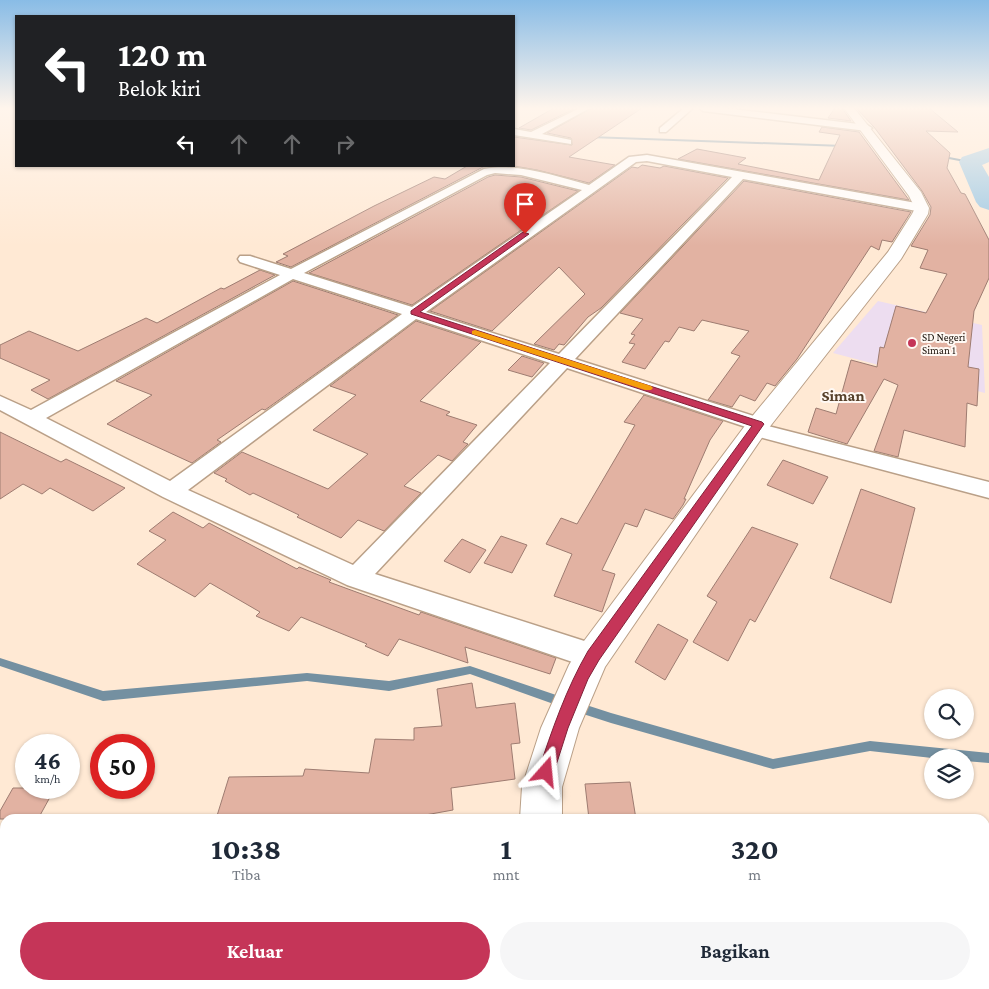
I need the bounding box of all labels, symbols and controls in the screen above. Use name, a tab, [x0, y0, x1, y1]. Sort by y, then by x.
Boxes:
icon: left	[35, 35, 100, 100]
text: 120 m	[118, 35, 207, 74]
text: Belok kiri	[118, 76, 201, 101]
icon: left	[172, 130, 200, 158]
icon: ahead	[225, 130, 253, 158]
icon: ahead	[278, 130, 306, 158]
icon: right	[331, 130, 359, 158]
pin	[504, 183, 546, 234]
icon: arrive	[511, 190, 539, 218]
place label: SD Negeri Siman 1	[922, 331, 966, 356]
marker: SD Negeri Siman 1	[906, 337, 918, 349]
district label: Siman	[821, 387, 865, 404]
map controls	[924, 689, 974, 799]
button: search	[924, 689, 974, 739]
speed limit sign: 50	[90, 734, 155, 799]
position arrow	[519, 745, 571, 797]
text: 46	[34, 747, 61, 774]
button: layers	[924, 749, 974, 799]
text: km/h	[35, 772, 60, 786]
text: 10:38	[211, 832, 281, 865]
text: 1	[500, 832, 512, 865]
text: 320	[731, 832, 779, 865]
text: Tiba	[232, 866, 261, 883]
text: mnt	[493, 866, 519, 883]
text: m	[748, 866, 761, 883]
button: Keluar	[20, 922, 490, 980]
button: Bagikan	[500, 922, 970, 980]

